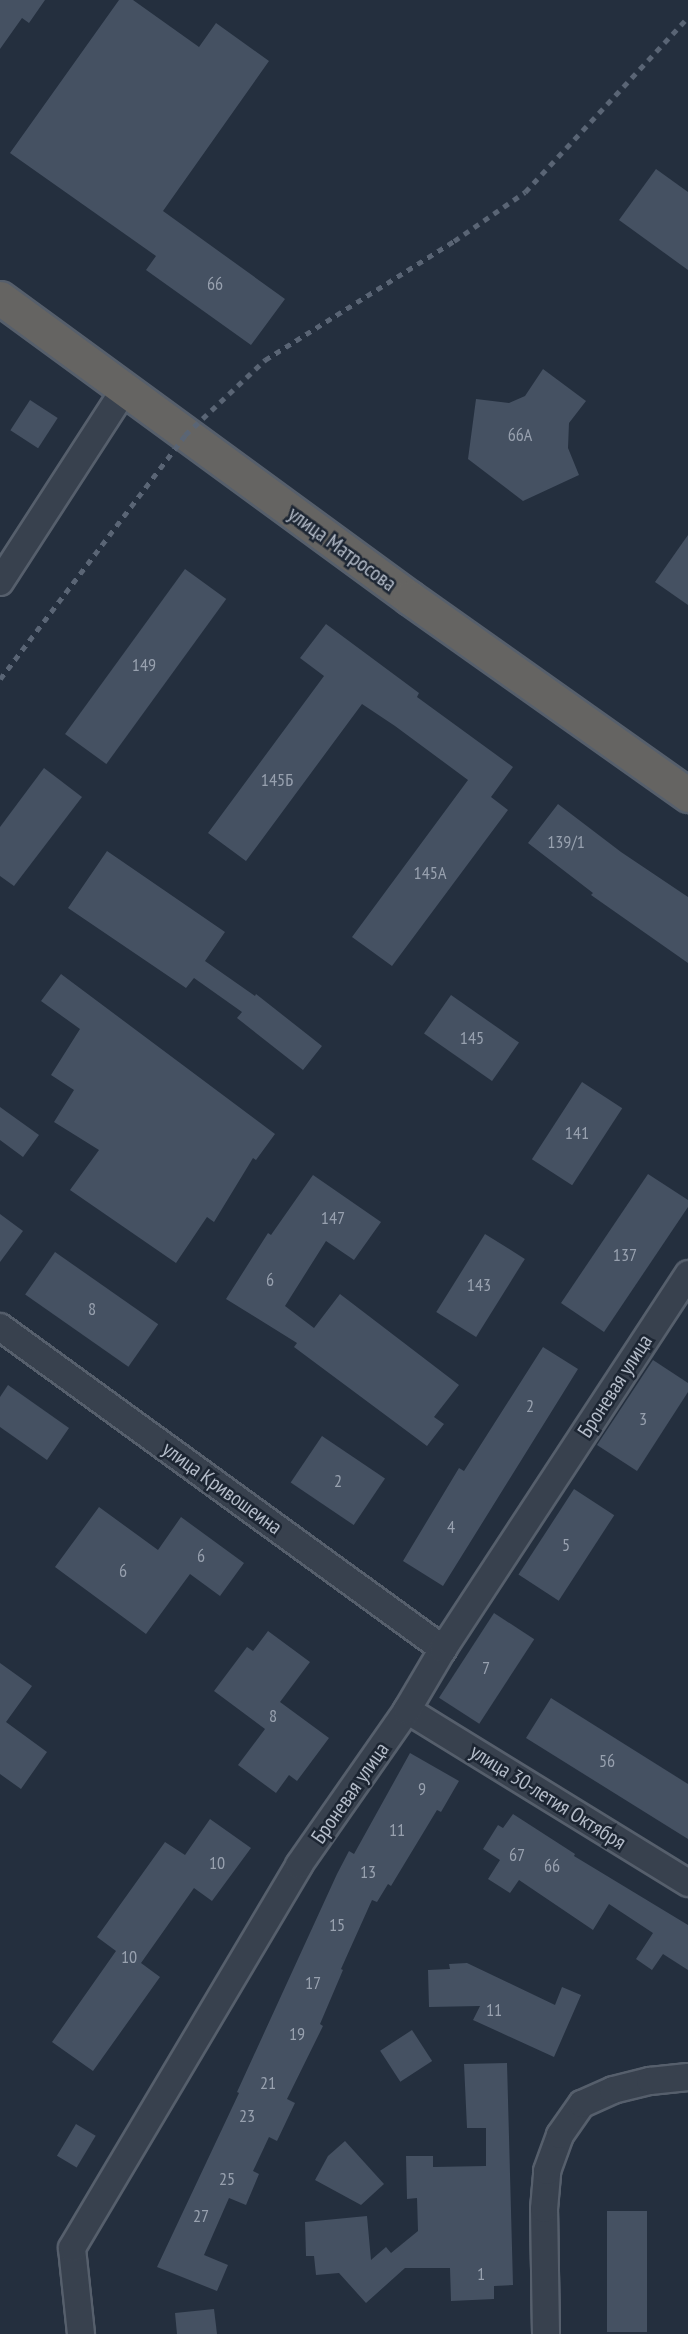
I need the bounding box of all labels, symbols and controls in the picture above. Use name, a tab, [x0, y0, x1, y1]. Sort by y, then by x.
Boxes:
house number: 66	[207, 273, 223, 295]
house number: 66А	[508, 424, 532, 446]
street label: улица Матросова	[283, 501, 401, 597]
house number: 149	[132, 654, 156, 676]
house number: 145Б	[261, 769, 293, 791]
house number: 139/1	[547, 831, 585, 853]
house number: 145А	[414, 862, 446, 884]
house number: 145	[460, 1027, 484, 1049]
house number: 141	[565, 1122, 589, 1144]
house number: 147	[321, 1207, 345, 1229]
house number: 137	[613, 1244, 637, 1266]
house number: 6	[266, 1269, 274, 1291]
house number: 143	[467, 1274, 491, 1296]
house number: 8	[88, 1298, 96, 1320]
street label: Броневая улица	[572, 1330, 658, 1442]
house number: 2	[526, 1395, 534, 1417]
house number: 3	[639, 1408, 647, 1430]
street label: улица Кривошеина	[157, 1436, 287, 1540]
house number: 2	[334, 1470, 342, 1492]
house number: 4	[447, 1516, 455, 1538]
house number: 5	[562, 1534, 570, 1556]
house number: 6	[197, 1545, 205, 1567]
house number: 6	[119, 1560, 127, 1582]
house number: 7	[482, 1657, 490, 1679]
house number: 8	[269, 1705, 277, 1727]
street label: Броневая улица	[306, 1738, 394, 1848]
street label: улица 30-летия Октября	[466, 1739, 630, 1855]
house number: 56	[599, 1750, 615, 1772]
house number: 9	[418, 1778, 426, 1800]
house number: 11	[389, 1819, 405, 1841]
house number: 67	[509, 1844, 525, 1866]
house number: 10	[209, 1852, 225, 1874]
house number: 66	[544, 1855, 560, 1877]
house number: 13	[360, 1861, 376, 1883]
house number: 15	[329, 1914, 345, 1936]
house number: 10	[121, 1946, 137, 1968]
house number: 17	[305, 1972, 321, 1994]
house number: 11	[486, 1999, 502, 2021]
house number: 19	[289, 2023, 305, 2045]
house number: 21	[260, 2072, 276, 2094]
house number: 23	[239, 2105, 255, 2127]
house number: 25	[219, 2168, 235, 2190]
house number: 27	[193, 2205, 209, 2227]
house number: 1	[477, 2263, 485, 2285]

